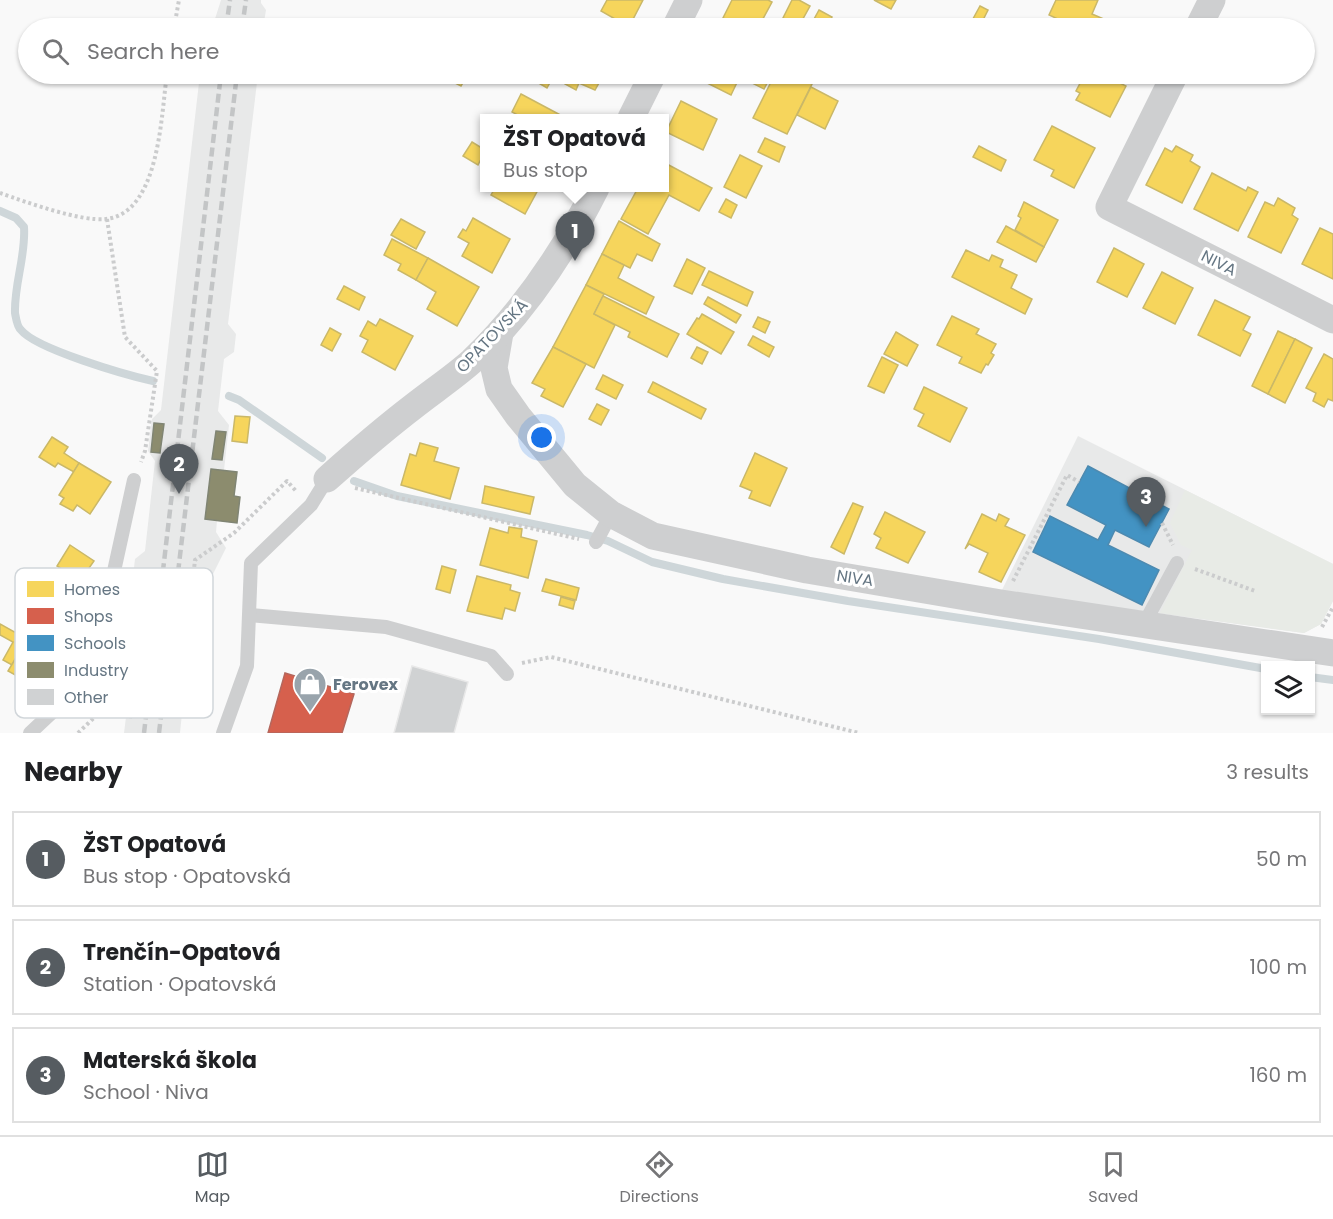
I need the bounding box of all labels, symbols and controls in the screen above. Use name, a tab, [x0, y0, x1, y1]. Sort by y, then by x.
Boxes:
search box	[18, 18, 1315, 84]
icon: search	[39, 35, 72, 68]
text: Search here	[87, 36, 220, 67]
popup	[480, 114, 669, 192]
text: ŽST Opatová	[503, 123, 646, 154]
text: Bus stop	[503, 156, 588, 184]
pin: 1	[556, 212, 594, 261]
street label: NIVA	[1197, 244, 1241, 282]
street label: OPATOVSKÁ	[451, 294, 533, 378]
your location	[527, 423, 556, 452]
pin: 2	[160, 444, 198, 494]
pin: 3	[1126, 478, 1166, 527]
street label: NIVA	[835, 564, 875, 592]
legend	[15, 568, 213, 718]
text: Homes	[64, 578, 120, 601]
text: Shops	[64, 605, 113, 628]
text: Schools	[64, 632, 126, 655]
text: Industry	[64, 659, 128, 682]
map controls	[1261, 661, 1315, 715]
button: layers	[1261, 661, 1315, 715]
shop icon: Ferovex	[292, 666, 328, 713]
place label: Ferovex	[333, 673, 399, 696]
text: Other	[64, 686, 109, 709]
text: Nearby	[24, 754, 122, 790]
text: 3 results	[1226, 758, 1309, 786]
text: ŽST Opatová	[83, 829, 226, 860]
text: 1	[42, 845, 49, 873]
text: 50 m	[1256, 845, 1307, 873]
text: Bus stop · Opatovská	[83, 862, 291, 890]
text: Trenčín-Opatová	[83, 937, 281, 968]
text: 2	[40, 953, 51, 981]
text: 100 m	[1250, 953, 1307, 981]
text: Station · Opatovská	[83, 970, 277, 998]
text: Materská škola	[83, 1045, 257, 1076]
text: 3	[39, 1061, 52, 1089]
text: 160 m	[1249, 1061, 1307, 1089]
text: School · Niva	[83, 1078, 209, 1106]
tab: Map	[195, 1148, 230, 1209]
tab: Directions	[620, 1148, 699, 1209]
tab: Saved	[1088, 1148, 1138, 1209]

